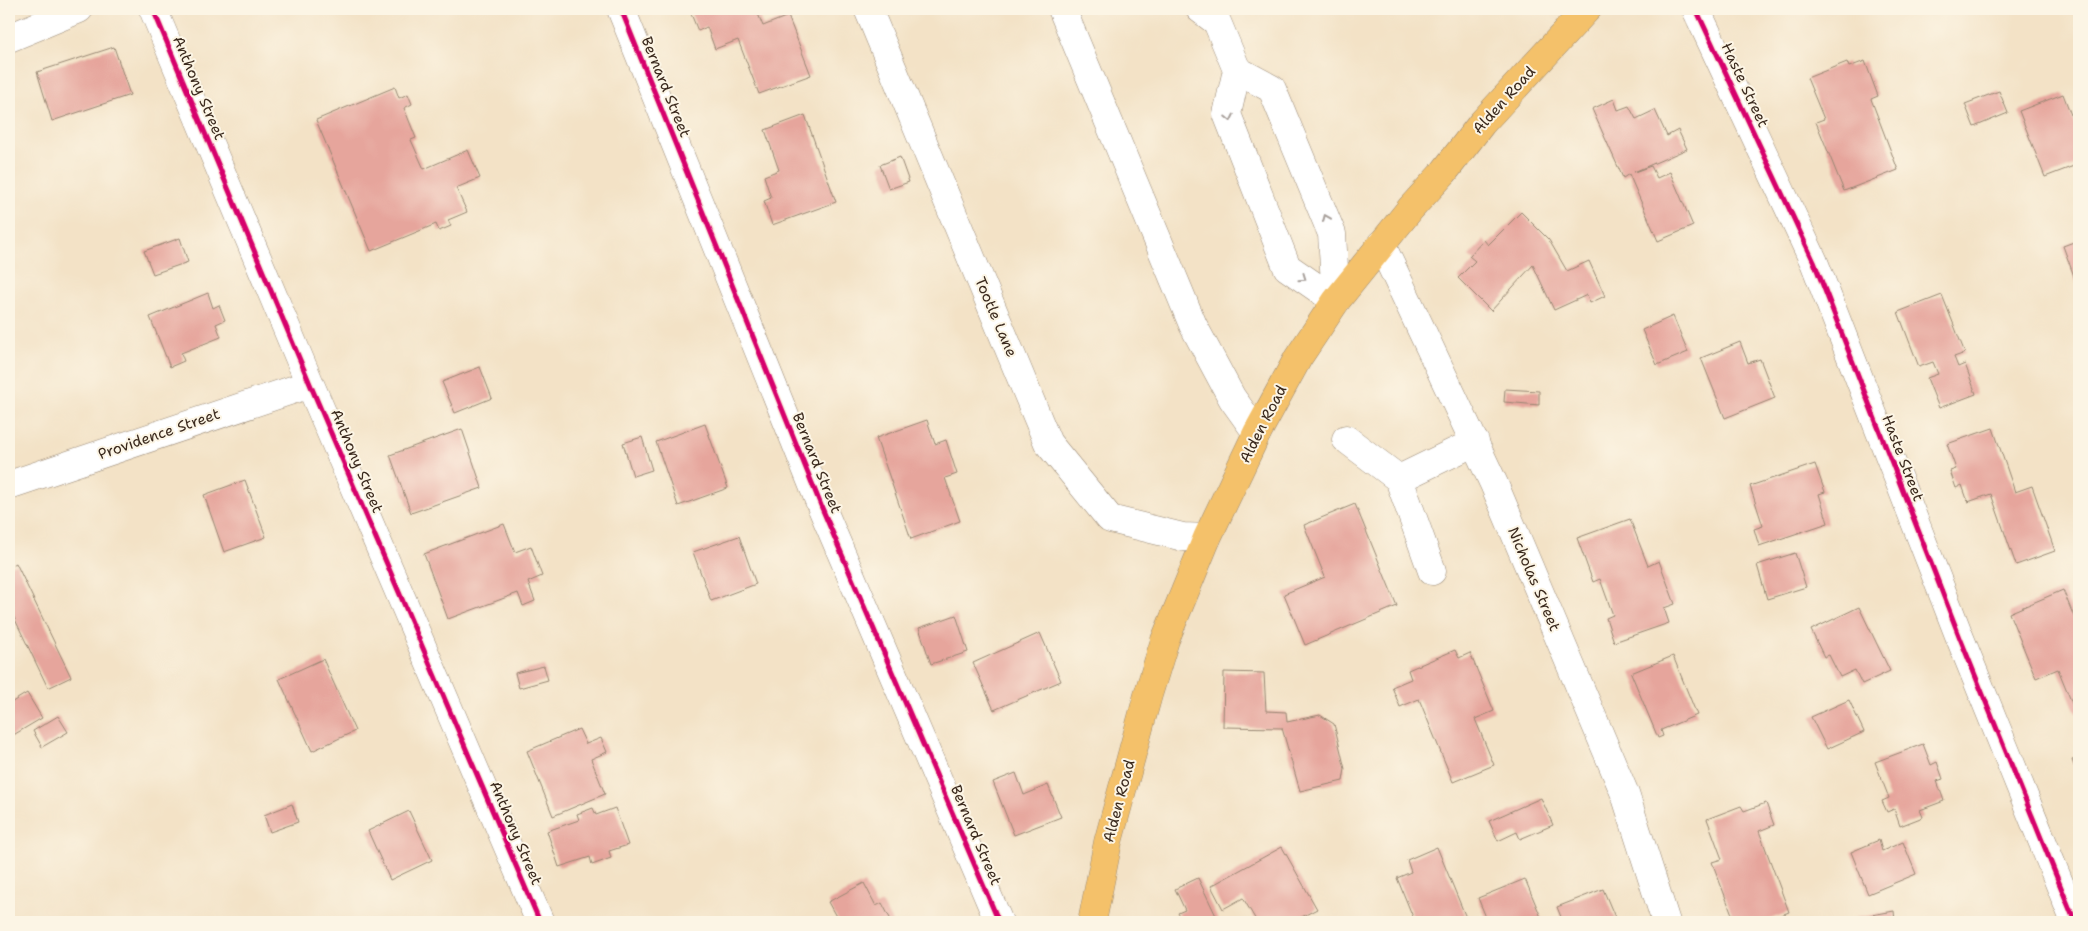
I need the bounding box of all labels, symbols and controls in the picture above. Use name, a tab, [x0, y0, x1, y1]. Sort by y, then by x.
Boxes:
street label: Anthony Street	[168, 33, 230, 143]
street label: Bernard Street	[637, 34, 695, 140]
street label: Haste Street	[1717, 40, 1773, 130]
street label: Alden Road	[1468, 61, 1540, 138]
one-way arrow	[1224, 113, 1234, 122]
one-way arrow	[1321, 215, 1331, 223]
one-way arrow	[1297, 272, 1307, 281]
street label: Tootle Lane	[970, 274, 1022, 360]
street label: Alden Road	[1235, 381, 1291, 466]
street label: Providence Street	[95, 404, 223, 464]
street label: Anthony Street	[326, 406, 388, 516]
street label: Bernard Street	[788, 410, 846, 516]
street label: Haste Street	[1877, 412, 1929, 504]
street label: Nicholas Street	[1503, 524, 1565, 634]
street label: Alden Road	[1098, 757, 1140, 845]
street label: Anthony Street	[485, 778, 547, 888]
street label: Bernard Street	[946, 782, 1006, 888]

